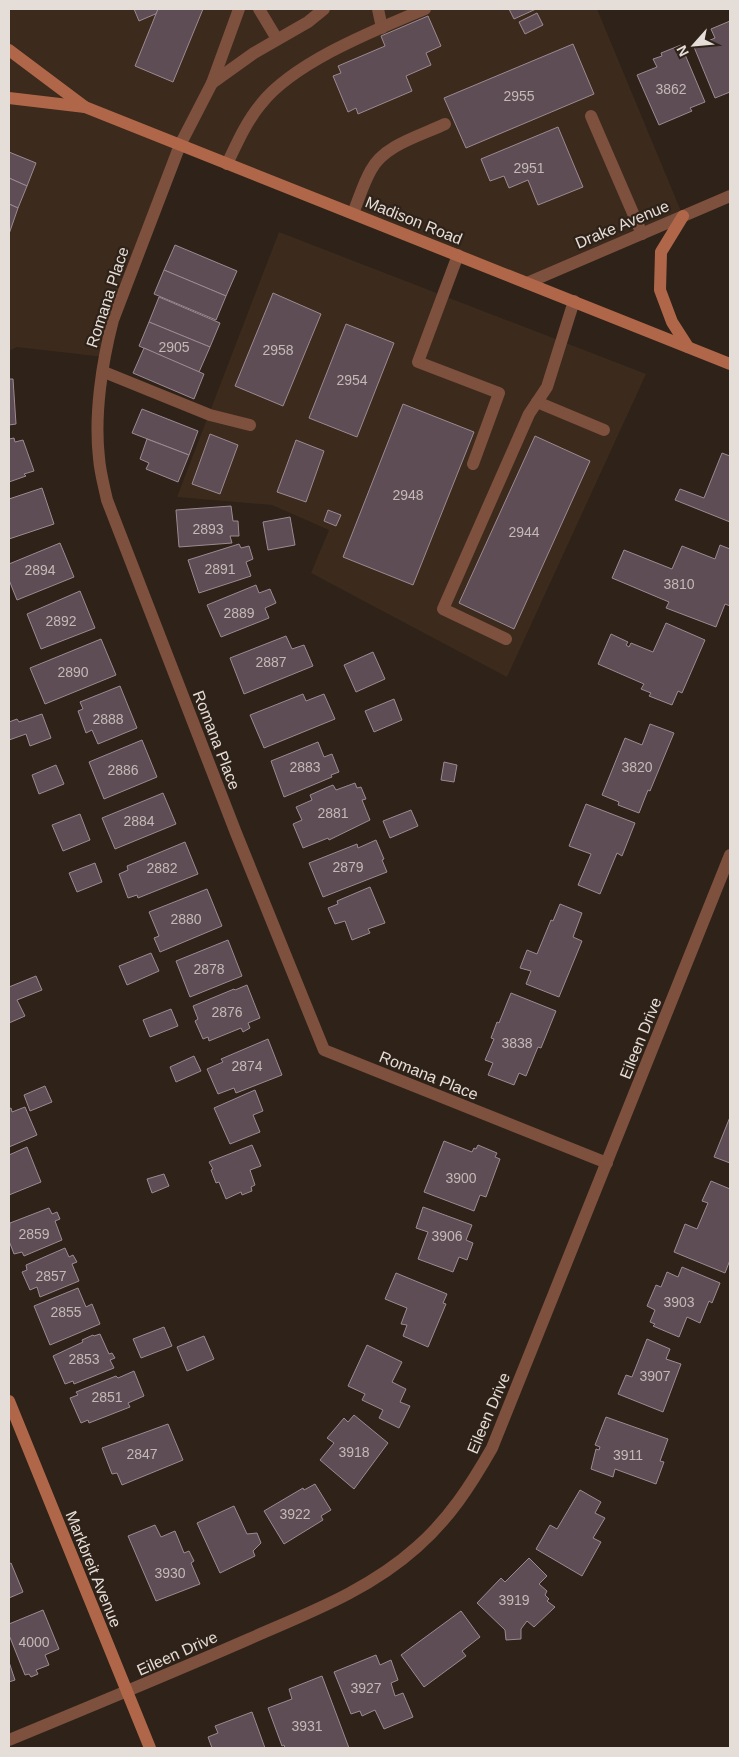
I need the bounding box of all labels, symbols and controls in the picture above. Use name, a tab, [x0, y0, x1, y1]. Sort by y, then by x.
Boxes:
north arrow	[669, 20, 719, 70]
text: N	[673, 43, 692, 59]
house number: 3862	[655, 81, 687, 97]
house number: 2955	[503, 88, 535, 104]
house number: 2951	[513, 160, 545, 176]
street label: Madison Road	[363, 193, 465, 248]
street label: Drake Avenue	[573, 197, 672, 252]
street label: Romana Place	[83, 245, 132, 350]
house number: 2905	[158, 339, 190, 355]
house number: 2958	[262, 342, 294, 358]
house number: 2954	[336, 372, 368, 388]
house number: 2948	[392, 487, 424, 503]
house number: 2893	[192, 521, 224, 537]
house number: 2944	[508, 524, 540, 540]
house number: 2891	[204, 561, 236, 577]
house number: 2894	[24, 562, 56, 578]
house number: 3810	[663, 576, 695, 592]
house number: 2889	[223, 605, 255, 621]
house number: 2892	[45, 613, 77, 629]
house number: 2887	[255, 654, 287, 670]
house number: 2890	[57, 664, 89, 680]
street label: Romana Place	[190, 688, 243, 792]
house number: 2888	[92, 711, 124, 727]
house number: 2883	[289, 759, 321, 775]
house number: 3820	[621, 759, 653, 775]
house number: 2886	[107, 762, 139, 778]
house number: 2881	[317, 805, 349, 821]
house number: 2884	[123, 813, 155, 829]
house number: 2879	[332, 859, 364, 875]
house number: 2882	[146, 860, 178, 876]
house number: 2880	[170, 911, 202, 927]
house number: 2878	[193, 961, 225, 977]
street label: Eileen Drive	[616, 995, 665, 1081]
house number: 2876	[211, 1004, 243, 1020]
house number: 3838	[501, 1035, 533, 1051]
street label: Romana Place	[377, 1048, 481, 1103]
house number: 2874	[231, 1058, 263, 1074]
house number: 3900	[445, 1170, 477, 1186]
house number: 2859	[18, 1226, 50, 1242]
house number: 3906	[431, 1228, 463, 1244]
house number: 2857	[35, 1268, 67, 1284]
house number: 3903	[663, 1294, 695, 1310]
house number: 2855	[50, 1304, 82, 1320]
house number: 2853	[68, 1351, 100, 1367]
house number: 3907	[639, 1368, 671, 1384]
street label: Eileen Drive	[464, 1370, 513, 1456]
house number: 2851	[91, 1389, 123, 1405]
house number: 3918	[338, 1444, 370, 1460]
house number: 2847	[126, 1446, 158, 1462]
house number: 3911	[613, 1447, 643, 1463]
house number: 3922	[279, 1506, 311, 1522]
street label: Markbreit Avenue	[62, 1508, 125, 1630]
house number: 3930	[154, 1565, 186, 1581]
house number: 3919	[498, 1592, 530, 1608]
street label: Eileen Drive	[134, 1628, 220, 1679]
house number: 4000	[18, 1634, 50, 1650]
house number: 3927	[350, 1680, 382, 1696]
house number: 3931	[291, 1718, 323, 1734]

